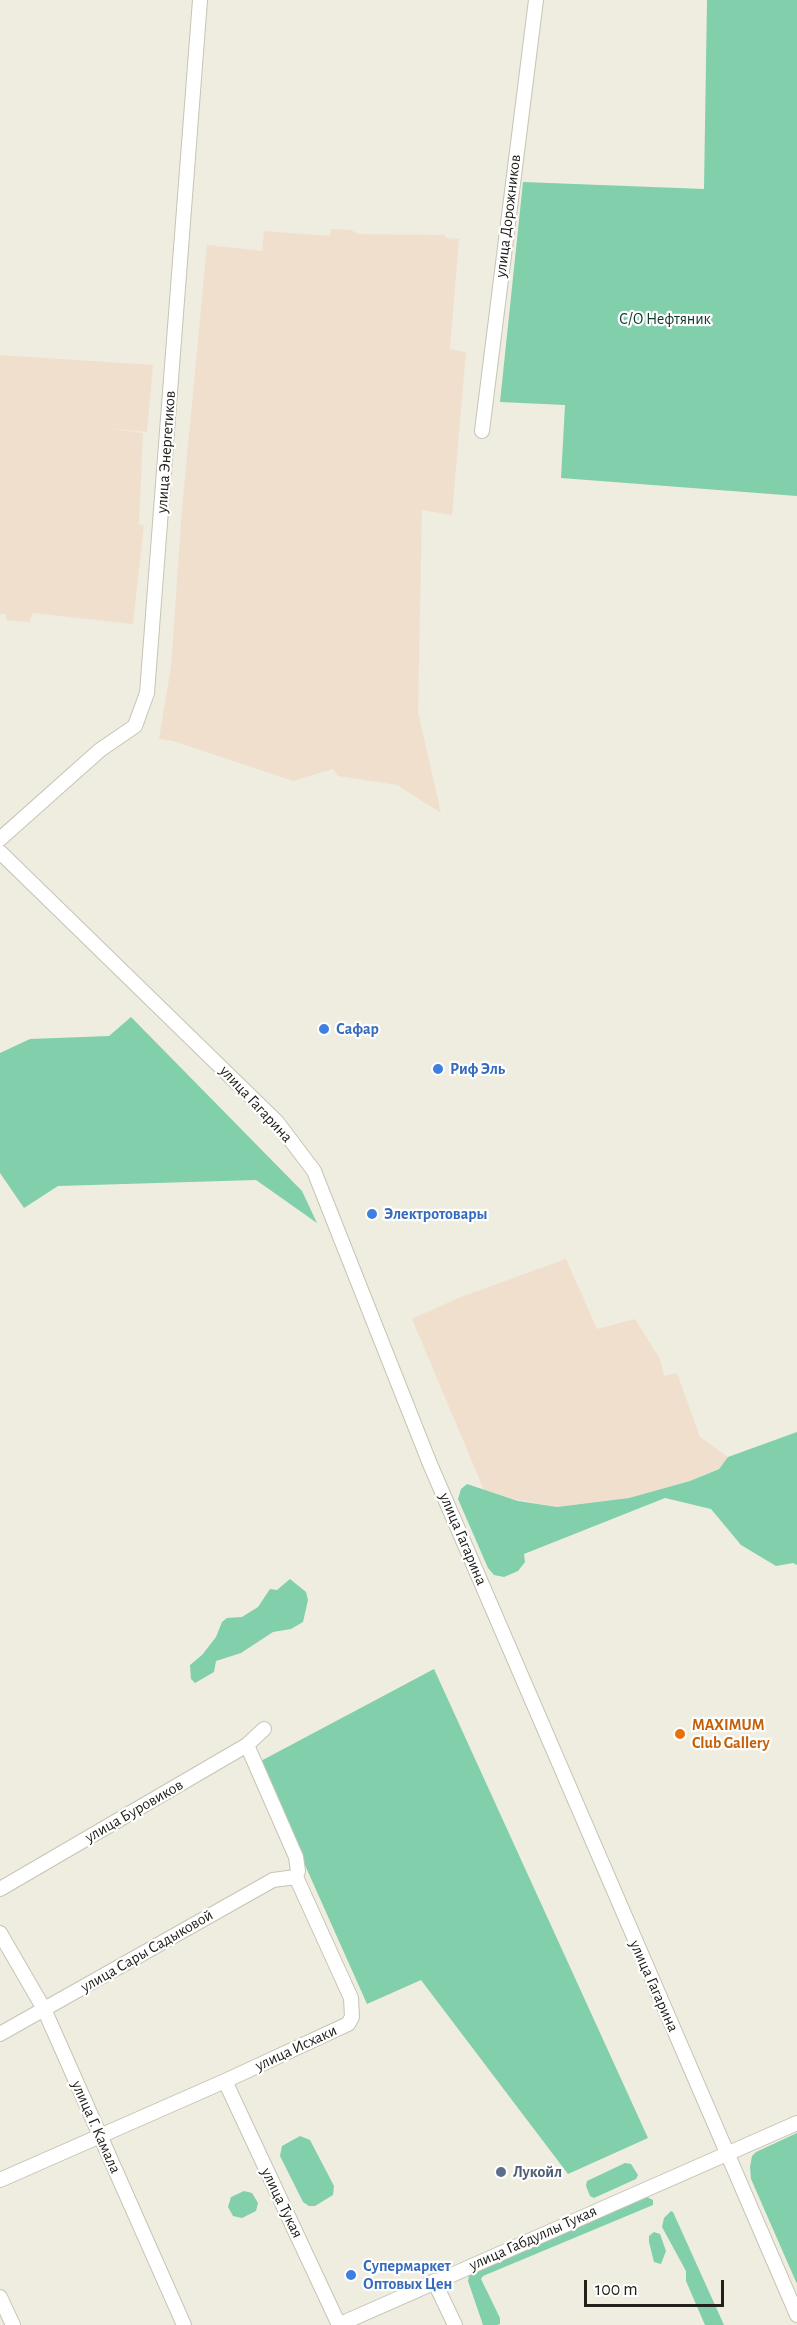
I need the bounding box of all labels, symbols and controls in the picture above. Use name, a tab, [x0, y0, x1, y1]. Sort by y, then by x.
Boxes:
street label: улица Дорожников	[491, 153, 525, 279]
park label: С/О Нефтяник	[619, 309, 711, 329]
street label: улица Энергетиков	[152, 390, 180, 514]
place label: Сафар	[336, 1019, 379, 1039]
marker: Сафар	[317, 1022, 331, 1036]
place label: Риф Эль	[450, 1059, 505, 1079]
street label: улица Гагарина	[215, 1061, 297, 1147]
marker: Риф Эль	[431, 1062, 445, 1076]
place label: Электротовары	[384, 1204, 487, 1224]
marker: Электротовары	[365, 1207, 379, 1221]
street label: улица Гагарина	[435, 1490, 491, 1588]
place label: MAXIMUM Club Gallery	[692, 1715, 770, 1753]
marker: MAXIMUM Club Gallery	[673, 1727, 687, 1741]
street label: улица Буровиков	[82, 1775, 186, 1847]
street label: улица Сары Садыковой	[77, 1905, 217, 1997]
street label: улица Гагарина	[625, 1937, 683, 2035]
street label: улица Исхаки	[252, 2021, 340, 2075]
street label: улица Г. Камала	[67, 2078, 125, 2176]
place label: Лукойл	[513, 2162, 562, 2182]
street label: улица Тукая	[257, 2165, 307, 2241]
marker: Лукойл	[494, 2165, 508, 2179]
street label: улица Габдуллы Тукая	[466, 2201, 600, 2275]
place label: Супермаркет Оптовых Цен	[363, 2256, 452, 2294]
marker: Супермаркет Оптовых Цен	[344, 2268, 358, 2282]
scale bar	[587, 2268, 726, 2306]
text: 100 m	[595, 2281, 638, 2299]

